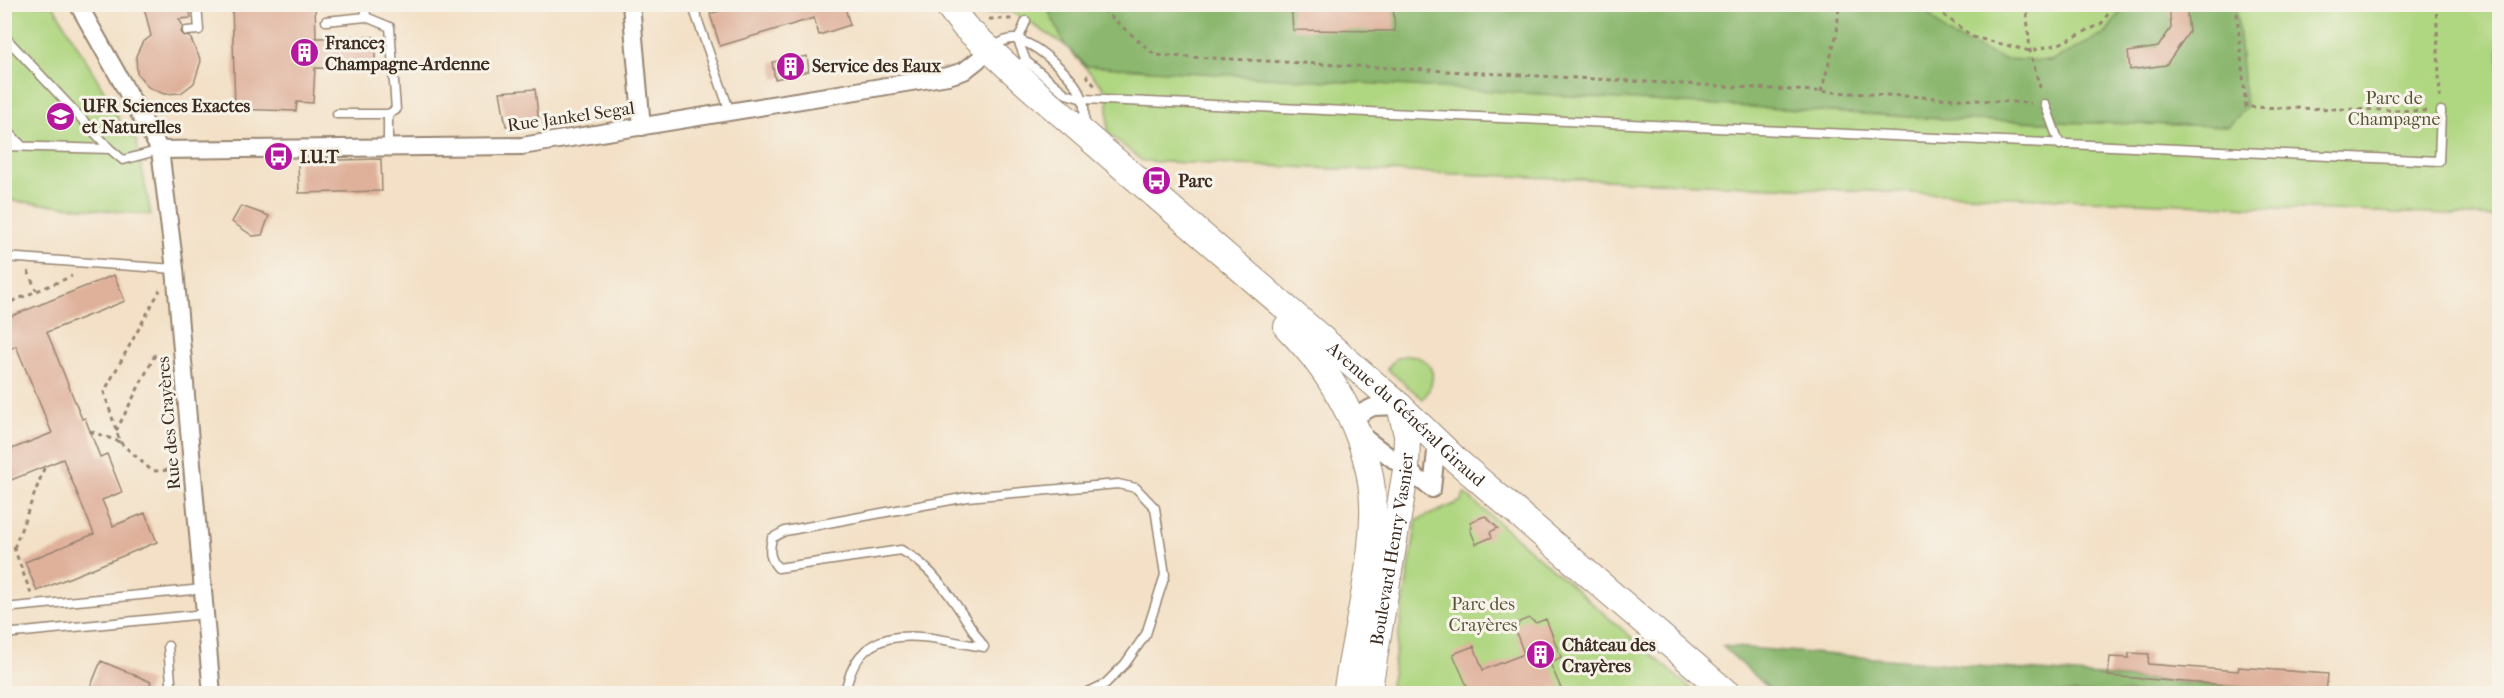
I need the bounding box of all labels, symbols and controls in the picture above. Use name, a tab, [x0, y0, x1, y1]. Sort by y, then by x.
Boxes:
place label: France3 Champagne-Ardenne	[324, 33, 490, 75]
building icon: France3 Champagne-Ardenne	[288, 37, 320, 69]
building icon: Service des Eaux	[775, 50, 807, 82]
place label: Service des Eaux	[812, 56, 941, 77]
park label: Parc de Champagne	[2348, 88, 2440, 130]
place label: UFR Sciences Exactes et Naturelles	[81, 96, 251, 138]
street label: Rue Jankel Segal	[506, 98, 636, 136]
school or university icon: UFR Sciences Exactes et Naturelles	[45, 100, 77, 132]
bus stop icon: I.U.T	[263, 141, 295, 173]
place label: I.U.T	[300, 147, 340, 168]
bus stop icon: Parc	[1141, 165, 1173, 197]
place label: Parc	[1178, 171, 1213, 192]
street label: Avenue du Général Giraud	[1322, 337, 1489, 491]
street label: Rue des Crayères	[153, 355, 185, 491]
street label: Boulevard Henry Vasnier	[1366, 452, 1417, 647]
park label: Parc des Crayères	[1449, 594, 1518, 636]
place label: Château des Crayères	[1562, 635, 1656, 677]
building icon: Château des Crayères	[1525, 639, 1557, 671]

